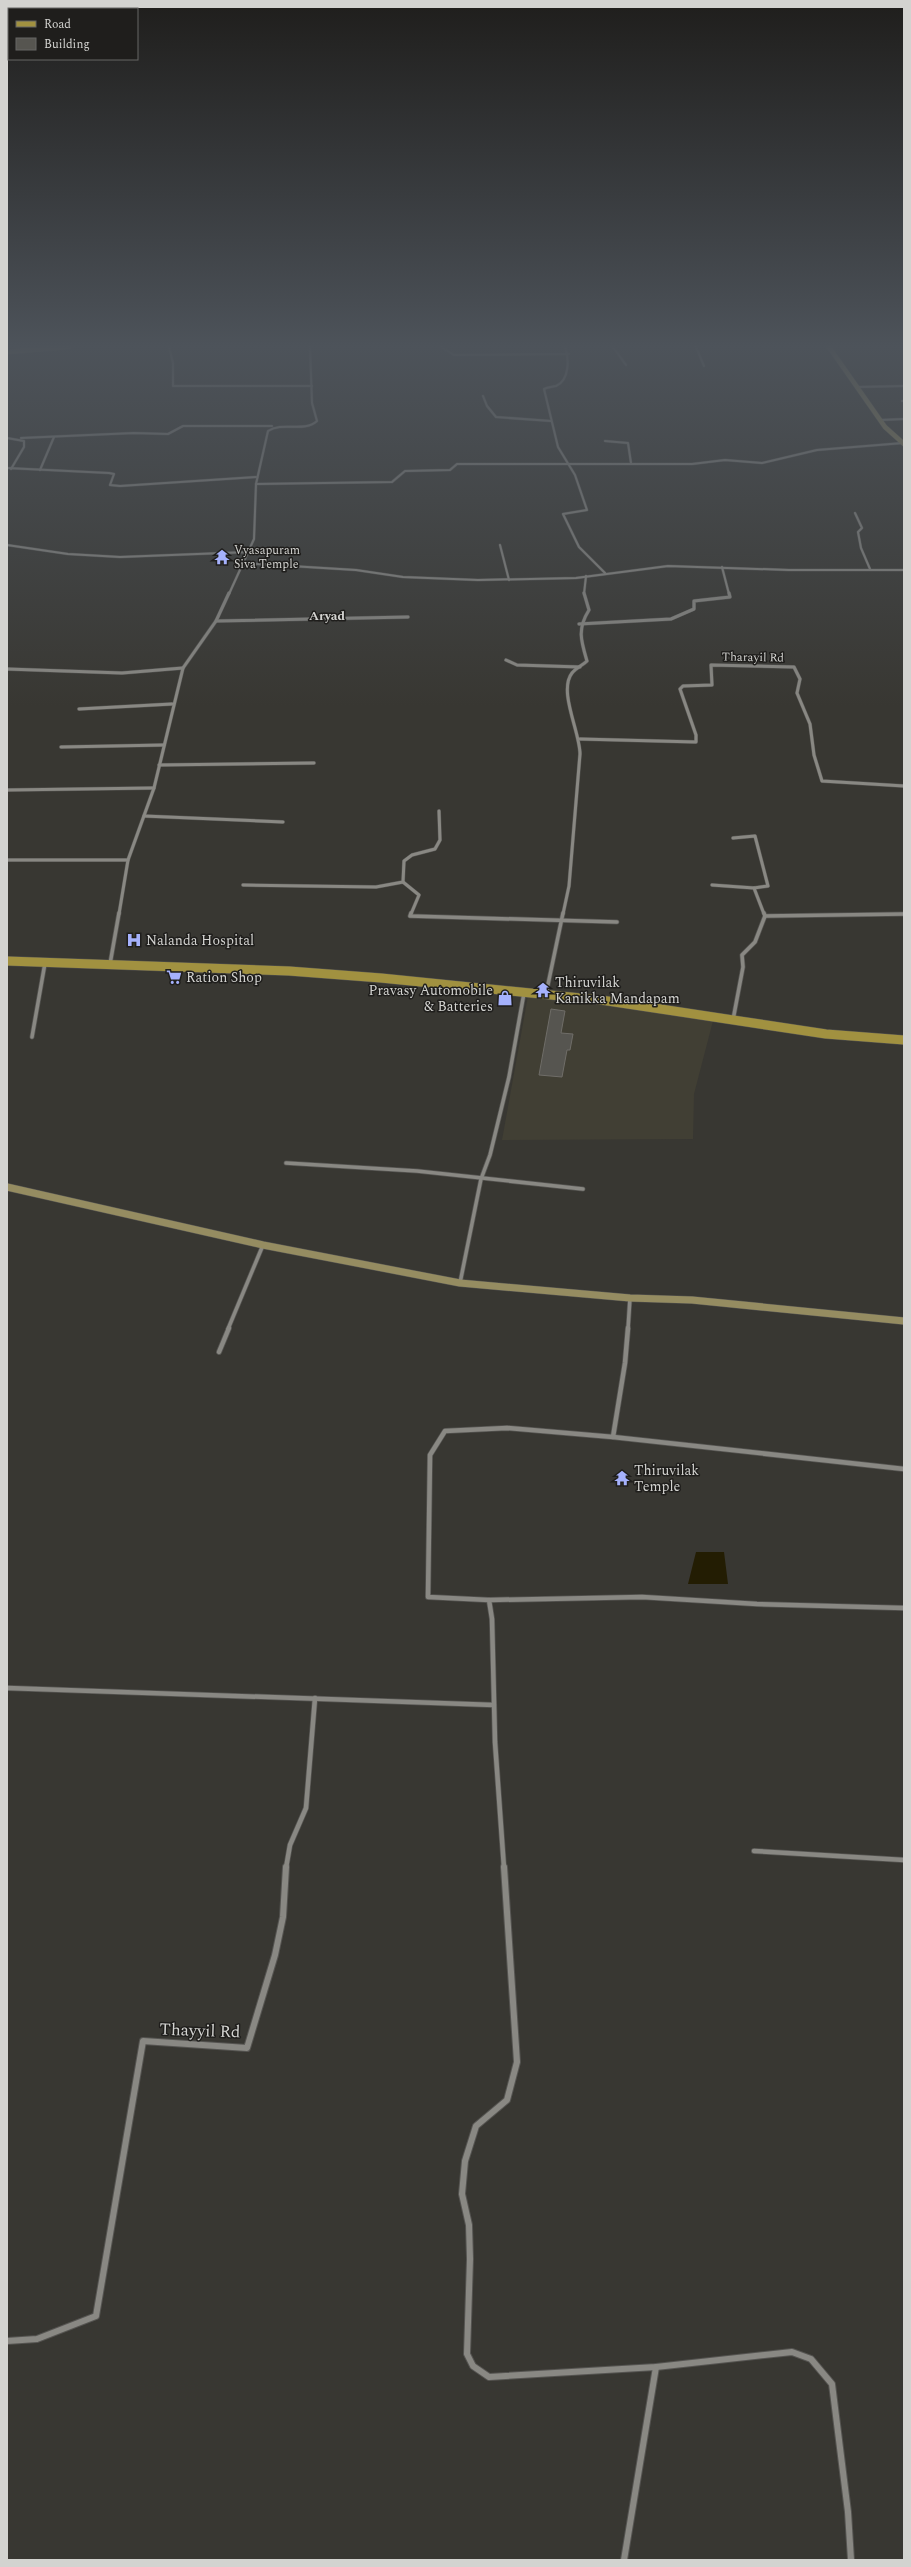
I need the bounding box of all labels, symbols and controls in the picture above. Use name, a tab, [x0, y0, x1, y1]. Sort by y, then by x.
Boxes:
legend	[8, 8, 138, 60]
text: Road	[44, 15, 71, 34]
text: Building	[44, 35, 90, 54]
place label: Vyasapuram Siva Temple	[234, 541, 300, 574]
temple icon: Vyasapuram Siva Temple	[213, 548, 231, 566]
district label: Aryad	[309, 606, 346, 626]
street label: Tharayil Rd	[722, 647, 785, 668]
place label: Nalanda Hospital	[146, 930, 254, 951]
hospital icon: Nalanda Hospital	[125, 931, 143, 949]
place label: Ration Shop	[186, 967, 262, 988]
supermarket icon: Ration Shop	[165, 968, 183, 986]
place label: Thiruvilak Kanikka Mandapam	[555, 972, 680, 1009]
place label: Pravasy Automobile & Batteries	[369, 980, 493, 1017]
temple icon: Thiruvilak Kanikka Mandapam	[534, 981, 552, 999]
shop icon: Pravasy Automobile & Batteries	[496, 989, 514, 1007]
place label: Thiruvilak Temple	[634, 1460, 699, 1497]
temple icon: Thiruvilak Temple	[613, 1469, 631, 1487]
street label: Thayyil Rd	[159, 2017, 241, 2045]

